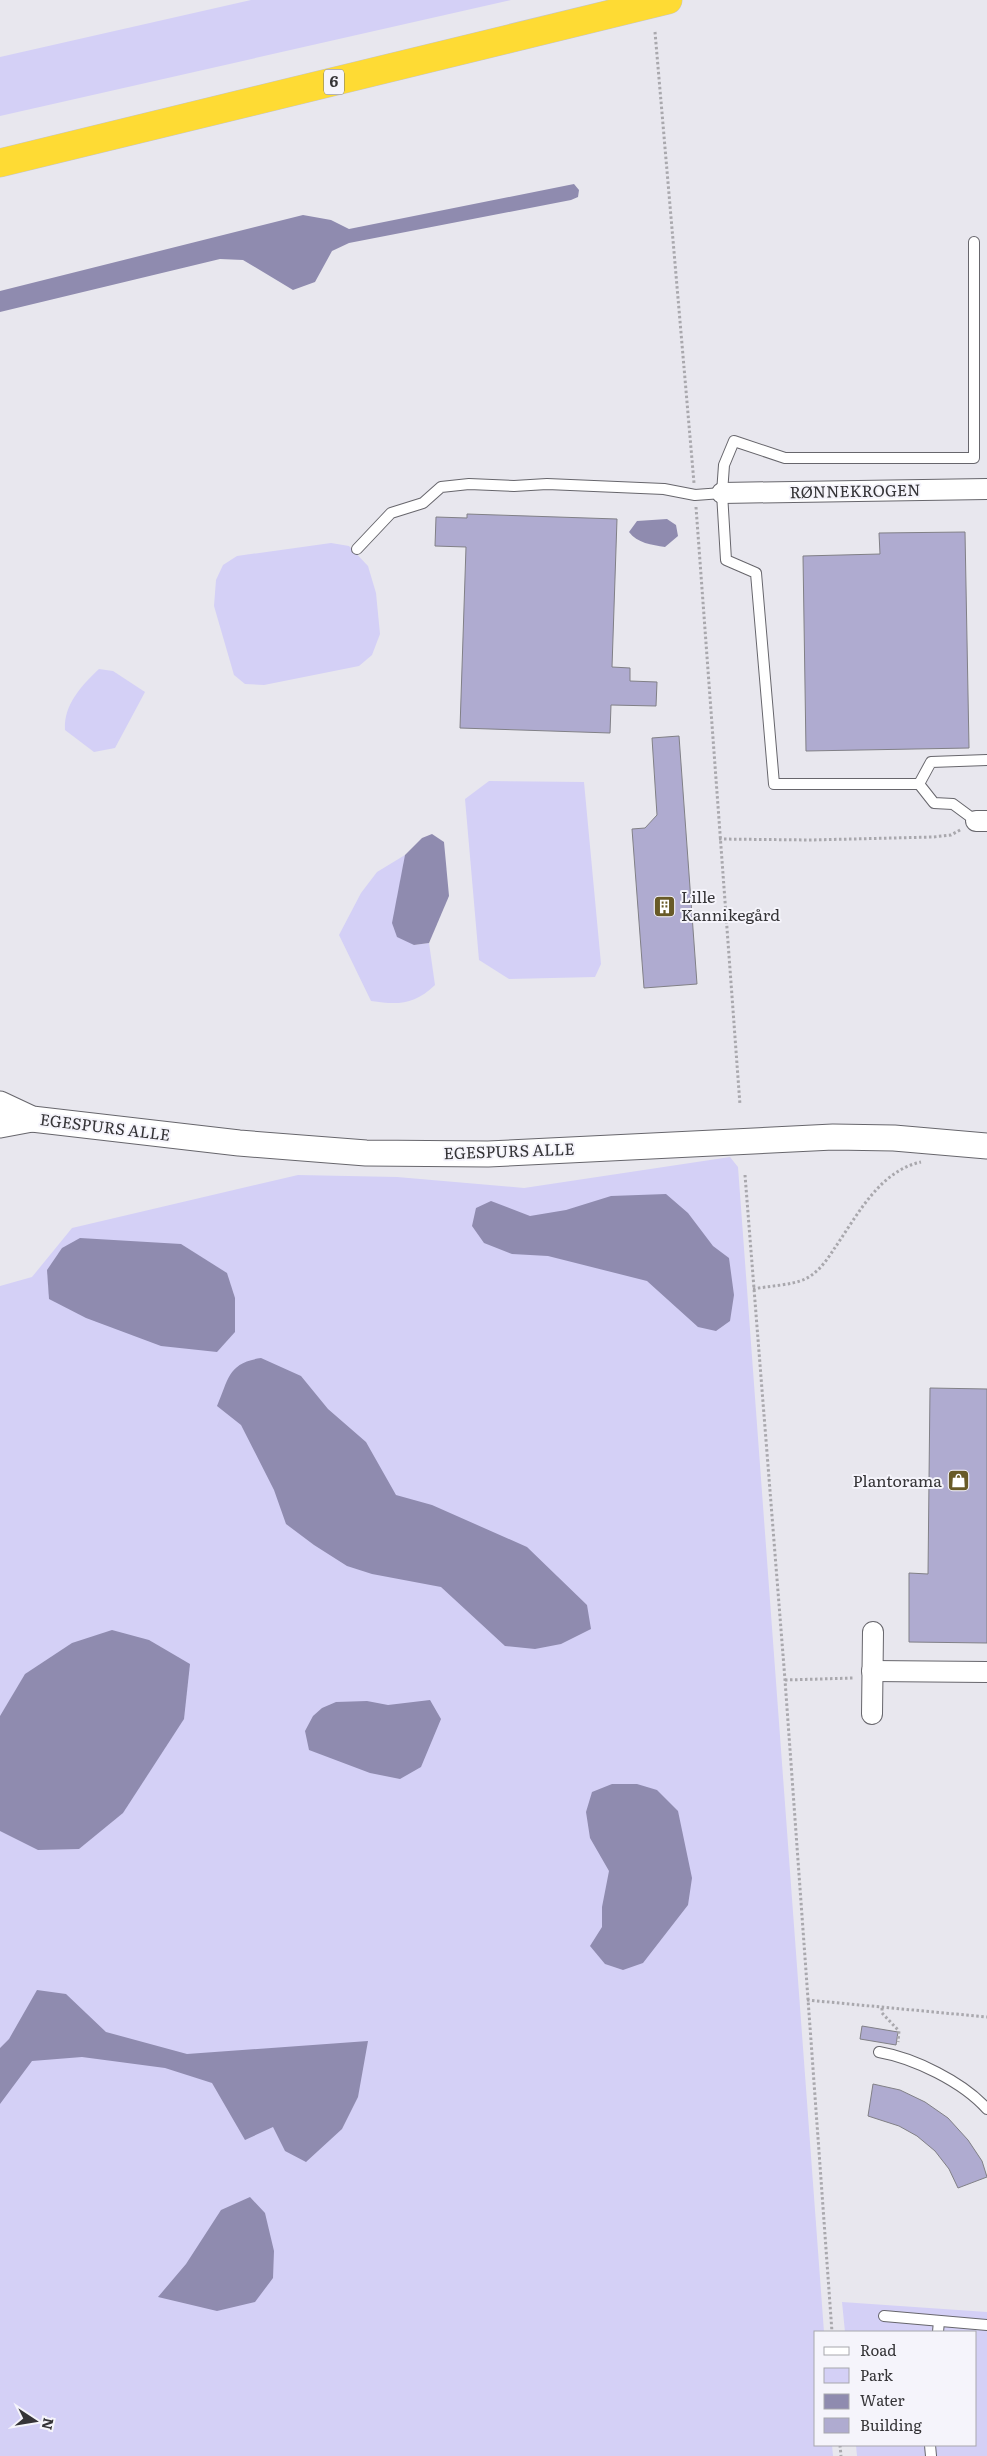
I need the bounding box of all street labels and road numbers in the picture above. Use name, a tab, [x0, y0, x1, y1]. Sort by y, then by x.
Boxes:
road number: 6	[324, 70, 344, 94]
street label: RØNNEKROGEN	[789, 477, 921, 503]
street label: EGESPURS ALLE	[39, 1106, 172, 1146]
street label: EGESPURS ALLE	[443, 1136, 575, 1164]

